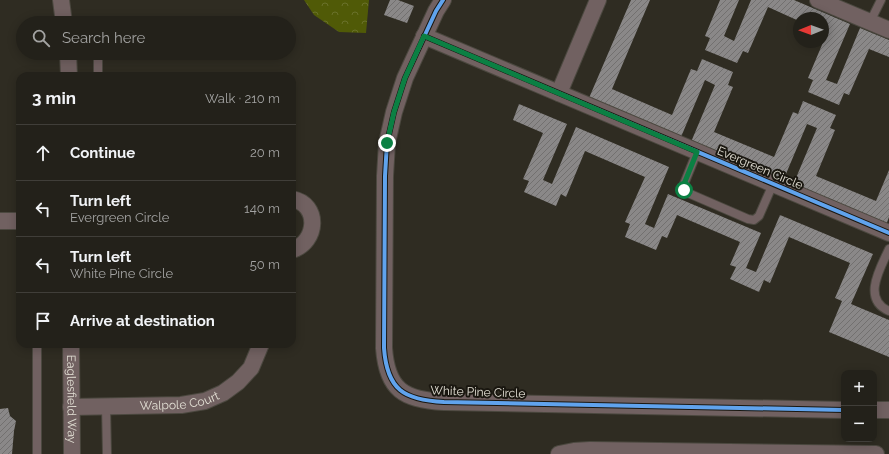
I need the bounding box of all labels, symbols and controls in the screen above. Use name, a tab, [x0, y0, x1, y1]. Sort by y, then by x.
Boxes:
north arrow	[793, 12, 829, 48]
search box	[16, 16, 296, 60]
icon: search	[30, 27, 52, 49]
text: Search here	[62, 29, 145, 47]
text: 3 min	[32, 88, 76, 108]
text: Walk · 210 m	[205, 91, 280, 106]
route end	[378, 134, 396, 152]
icon: ahead	[32, 142, 54, 164]
text: Continue	[70, 144, 135, 162]
street label: Evergreen Circle	[715, 144, 805, 192]
text: 20 m	[250, 145, 280, 160]
route start	[675, 181, 693, 199]
text: Turn left	[70, 192, 131, 210]
icon: left	[32, 198, 54, 220]
text: 140 m	[244, 201, 280, 216]
text: Evergreen Circle	[70, 210, 169, 225]
text: Turn left	[70, 248, 131, 266]
icon: left	[32, 254, 54, 276]
text: 50 m	[250, 257, 280, 272]
text: White Pine Circle	[70, 266, 173, 281]
icon: arrive	[32, 310, 54, 332]
text: Arrive at destination	[70, 312, 215, 330]
street label: Eaglesfield Way	[64, 355, 79, 444]
map controls	[841, 370, 877, 442]
button: +	[841, 370, 877, 406]
street label: White Pine Circle	[430, 383, 526, 401]
street label: Walpole Court	[140, 389, 221, 413]
button: −	[841, 406, 877, 442]

